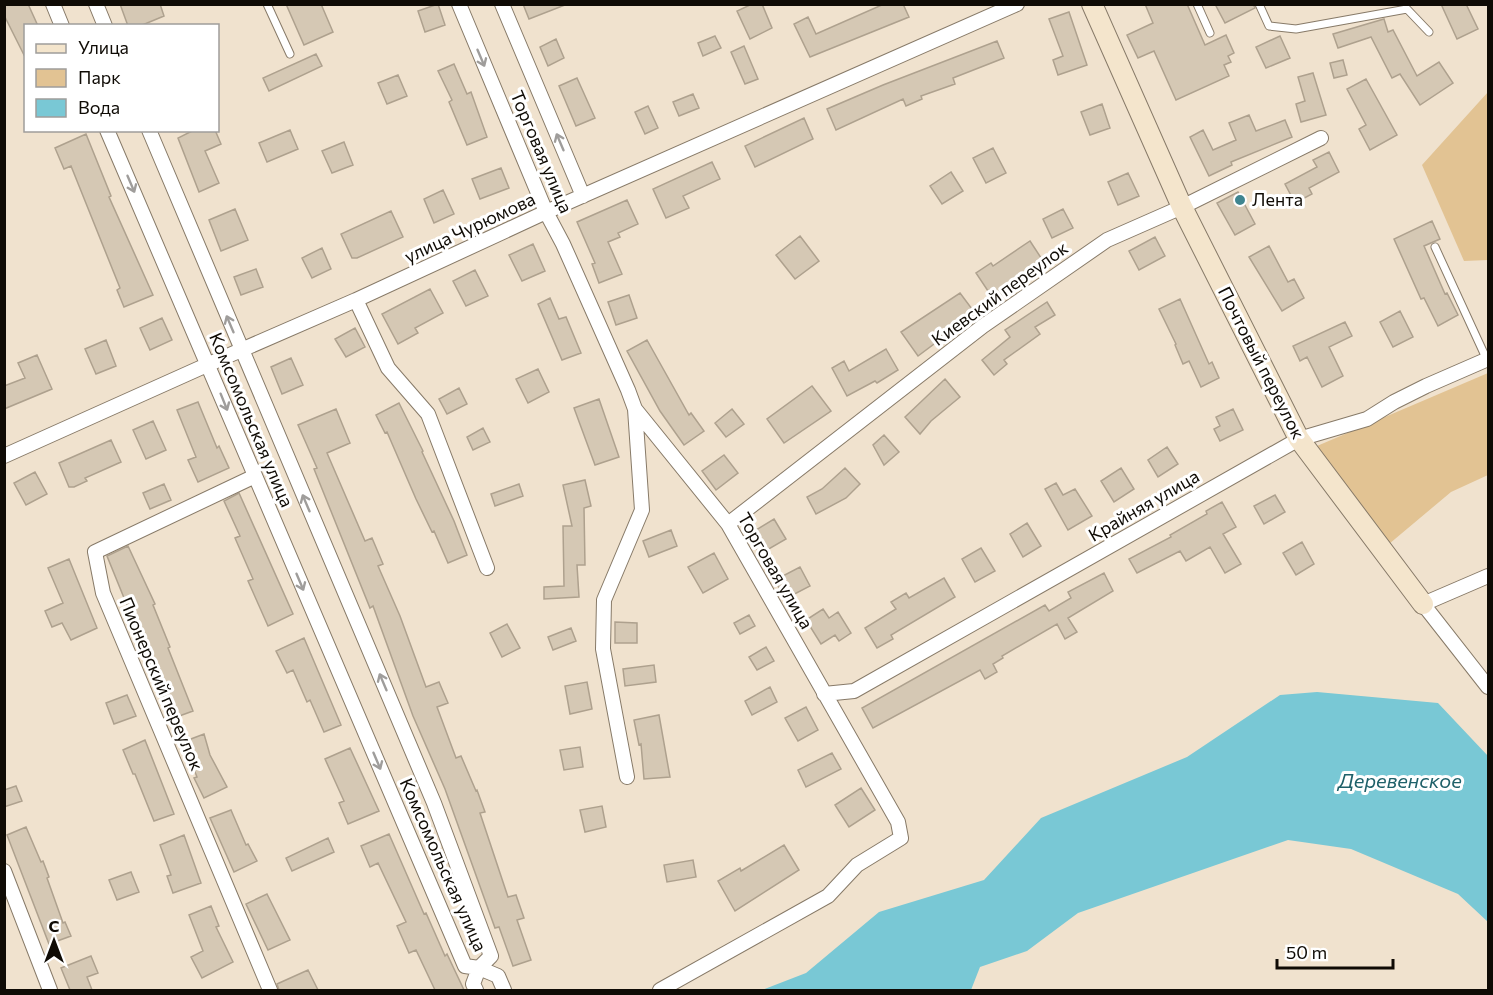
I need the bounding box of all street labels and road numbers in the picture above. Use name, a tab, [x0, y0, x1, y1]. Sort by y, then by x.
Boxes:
street label: Торговая улица	[506, 87, 578, 216]
street label: улица Чурюмова	[401, 187, 538, 267]
street label: Киевский переулок	[927, 236, 1072, 350]
street label: Почтовый переулок	[1214, 283, 1310, 443]
street label: Комсомольская улица	[205, 329, 299, 510]
street label: Крайняя улица	[1084, 465, 1203, 546]
street label: Торговая улица	[734, 508, 818, 633]
street label: Пионерский переулок	[115, 593, 209, 774]
street label: Комсомольская улица	[396, 774, 492, 955]

